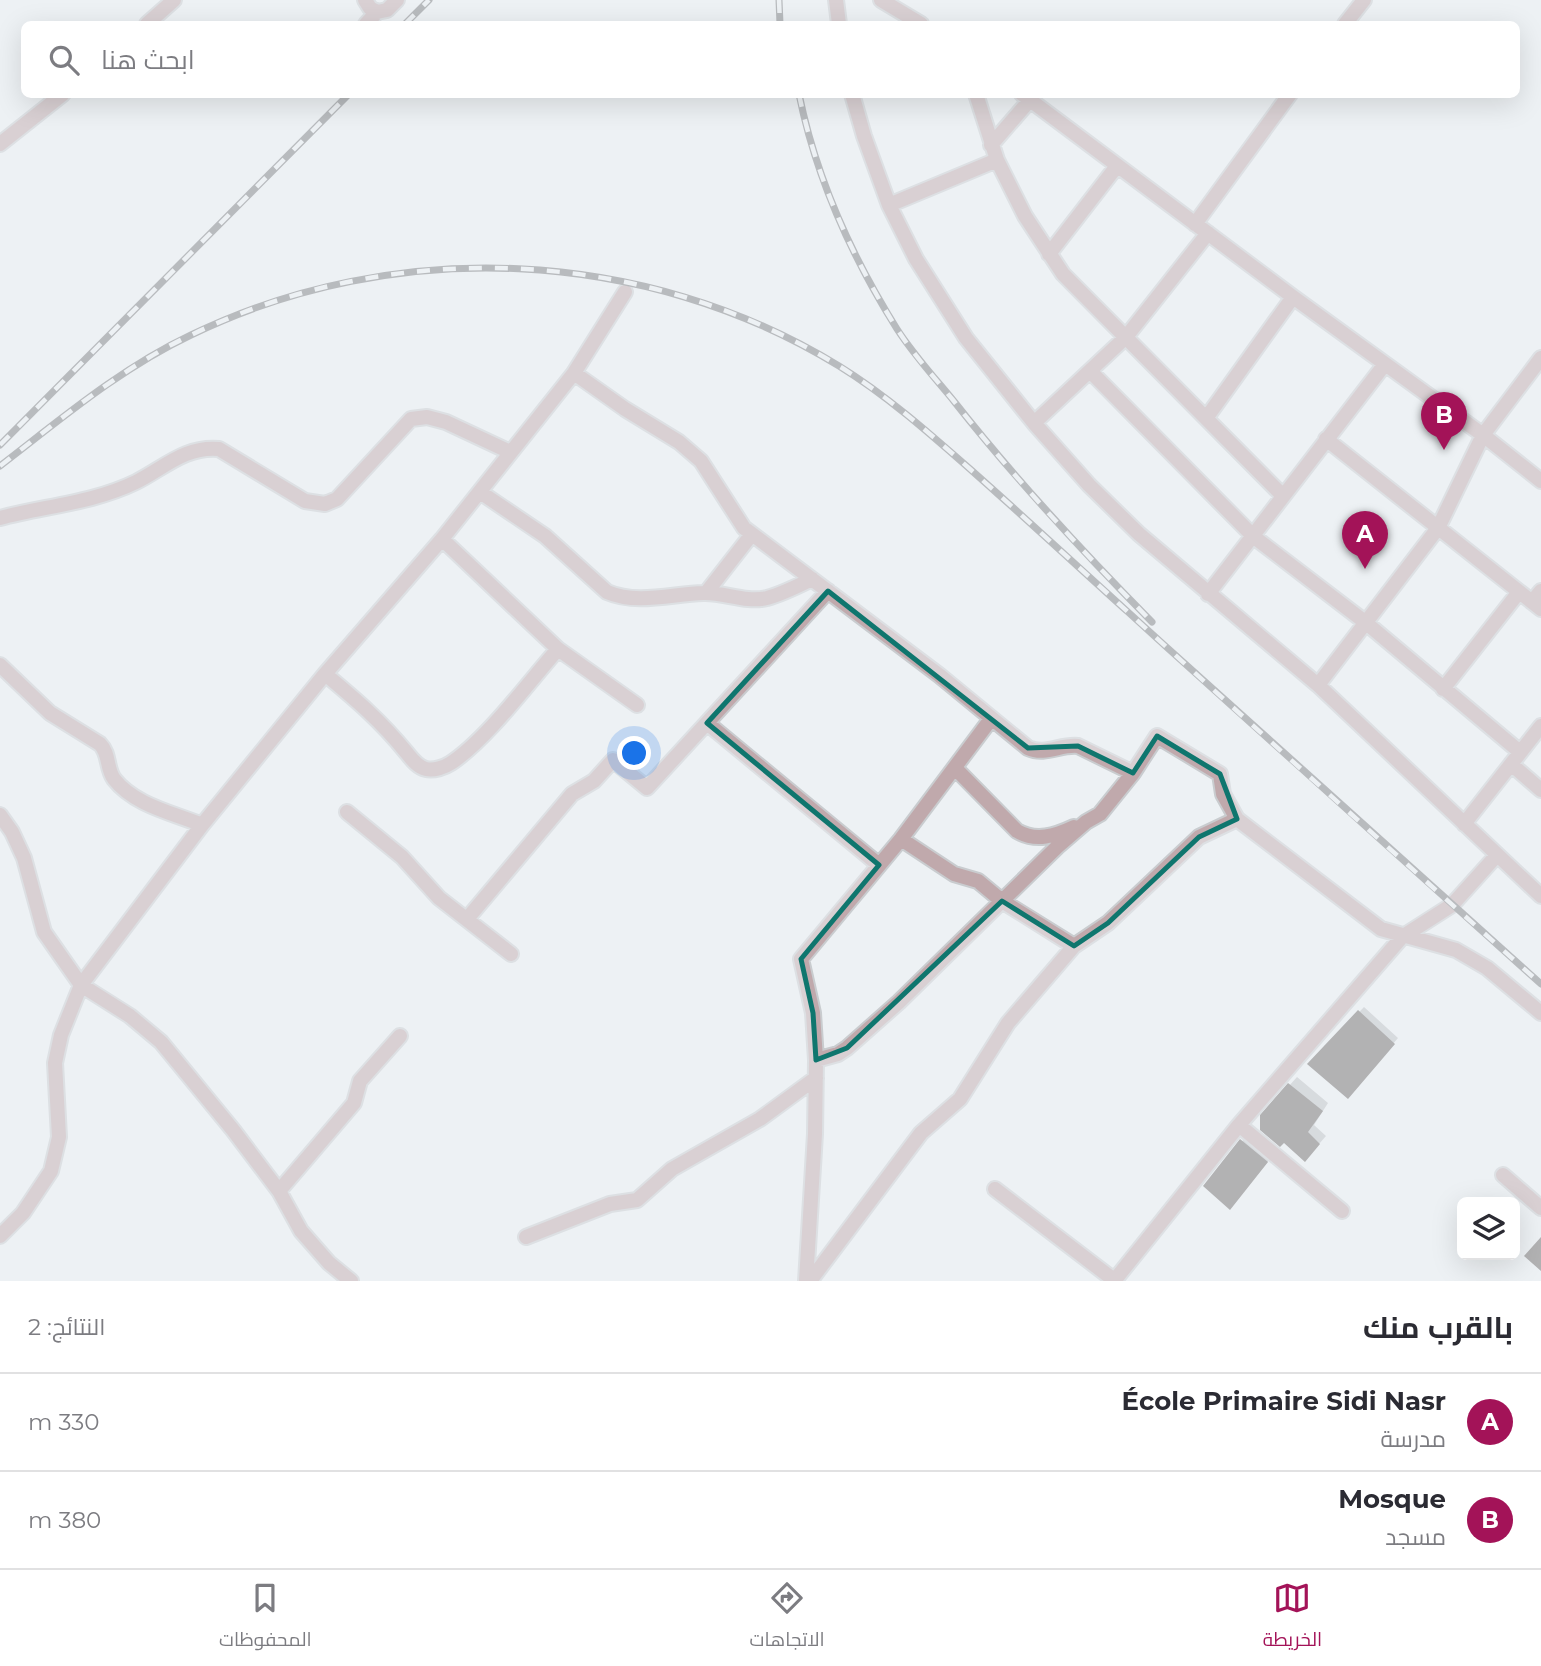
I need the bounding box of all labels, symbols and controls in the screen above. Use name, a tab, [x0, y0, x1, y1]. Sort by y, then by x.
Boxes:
search box	[21, 21, 1520, 98]
icon: search	[45, 41, 83, 79]
text: ابحث هنا	[101, 44, 195, 76]
pin: B	[1421, 392, 1467, 450]
pin: A	[1342, 511, 1388, 569]
your location	[617, 736, 651, 770]
map controls	[1457, 1197, 1520, 1260]
button: layers	[1457, 1197, 1520, 1260]
text: بالقرب منك	[1363, 1309, 1513, 1346]
text: النتائج: 2	[28, 1313, 105, 1341]
text: École Primaire Sidi Nasr	[1122, 1385, 1446, 1417]
text: 330 m	[28, 1408, 100, 1436]
text: A	[1481, 1408, 1499, 1436]
text: مدرسة	[1381, 1425, 1446, 1453]
text: Mosque	[1338, 1483, 1446, 1515]
text: 380 m	[28, 1506, 101, 1534]
text: B	[1481, 1506, 1499, 1534]
text: مسجد	[1385, 1523, 1446, 1551]
tab: المحفوظات	[219, 1579, 312, 1657]
tab: الاتجاهات	[749, 1579, 825, 1657]
tab: الخريطة	[1263, 1579, 1322, 1657]

